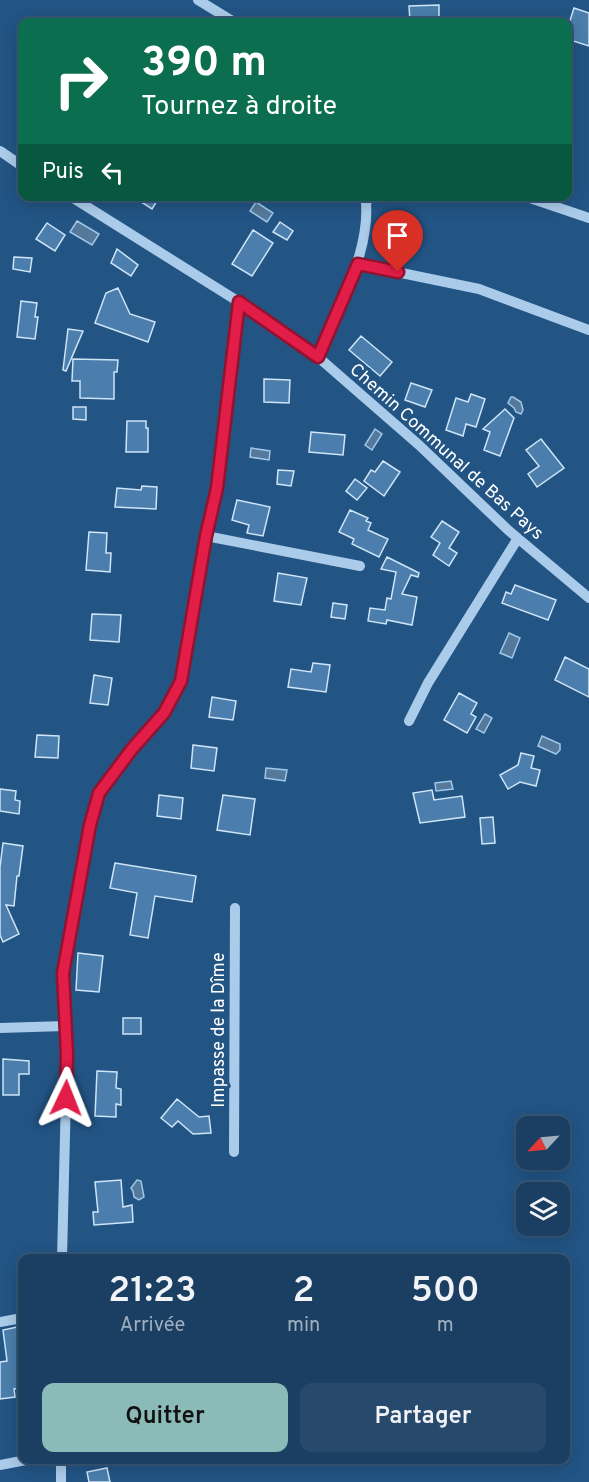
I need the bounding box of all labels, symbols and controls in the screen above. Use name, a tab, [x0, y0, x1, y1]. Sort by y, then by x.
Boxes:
text: 390 m	[141, 38, 267, 91]
icon: right	[42, 42, 120, 120]
text: Tournez à droite	[141, 90, 337, 124]
icon: left	[96, 156, 129, 189]
text: Puis	[42, 159, 84, 186]
pin	[372, 210, 423, 272]
icon: arrive	[381, 219, 414, 252]
street label: Chemin Communal de Bas Pays	[344, 359, 548, 545]
street label: Impasse de la Dîme	[208, 952, 231, 1108]
position arrow	[34, 1066, 98, 1130]
north arrow	[516, 1116, 570, 1170]
map controls	[516, 1116, 570, 1236]
button: layers	[516, 1182, 570, 1236]
text: 21:23	[108, 1269, 197, 1315]
text: 2	[293, 1269, 315, 1315]
text: 500	[411, 1269, 480, 1315]
text: Arrivée	[120, 1313, 185, 1339]
text: min	[287, 1313, 320, 1339]
text: m	[437, 1313, 454, 1339]
button: Quitter	[42, 1383, 288, 1452]
button: Partager	[300, 1383, 546, 1452]

